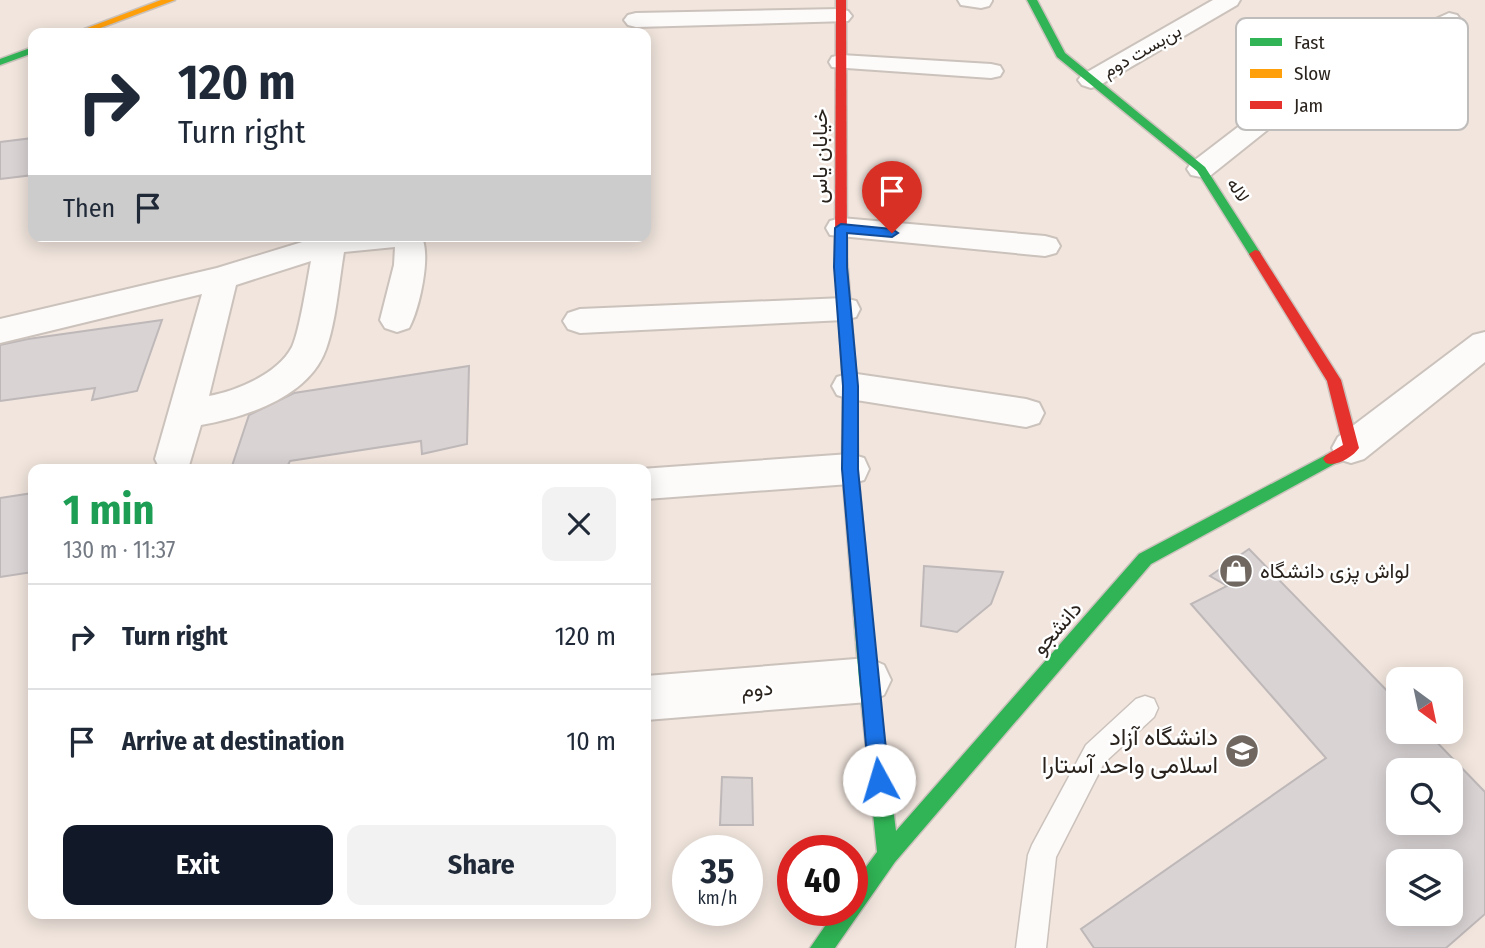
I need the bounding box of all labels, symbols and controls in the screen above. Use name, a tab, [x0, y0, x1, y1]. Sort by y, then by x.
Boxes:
legend	[1236, 18, 1468, 130]
street label: بن‌بست دوم	[1099, 20, 1186, 83]
text: Fast	[1294, 31, 1325, 54]
text: 120 m	[178, 53, 296, 112]
icon: right	[63, 56, 154, 147]
text: Slow	[1294, 62, 1331, 85]
text: Jam	[1294, 94, 1323, 117]
street label: خیابان یاس	[807, 109, 833, 203]
text: Turn right	[178, 113, 305, 151]
pin	[862, 161, 922, 233]
icon: arrive	[873, 172, 911, 210]
street label: لاله	[1222, 174, 1254, 206]
icon: arrive	[129, 189, 167, 227]
text: Then	[63, 193, 115, 224]
text: 1 min	[63, 485, 154, 535]
button: close	[542, 487, 616, 561]
text: 130 m · 11:37	[63, 536, 175, 564]
shop icon: لواش پزی دانشگاه	[1217, 552, 1255, 590]
place label: لواش پزی دانشگاه	[1260, 558, 1410, 585]
street label: دانشجو	[1027, 596, 1087, 660]
icon: right	[63, 618, 101, 656]
text: Turn right	[122, 621, 228, 652]
text: 120 m	[555, 621, 616, 652]
north arrow	[1386, 667, 1463, 744]
map controls	[1386, 667, 1463, 926]
street label: دوم	[740, 675, 774, 704]
icon: arrive	[63, 723, 101, 761]
place label: دانشگاه آزاد اسلامی واحد آستارا	[1042, 723, 1218, 780]
text: Arrive at destination	[122, 726, 345, 757]
text: 10 m	[566, 726, 616, 757]
school or university icon: دانشگاه آزاد اسلامی واحد آستارا	[1223, 732, 1261, 770]
position arrow	[842, 743, 916, 817]
button: search	[1386, 758, 1463, 835]
button: Exit	[63, 825, 333, 905]
button: Share	[347, 825, 616, 905]
speed limit sign: 40	[777, 835, 868, 926]
button: layers	[1386, 849, 1463, 926]
text: 35	[701, 850, 734, 892]
text: km/h	[697, 887, 738, 909]

